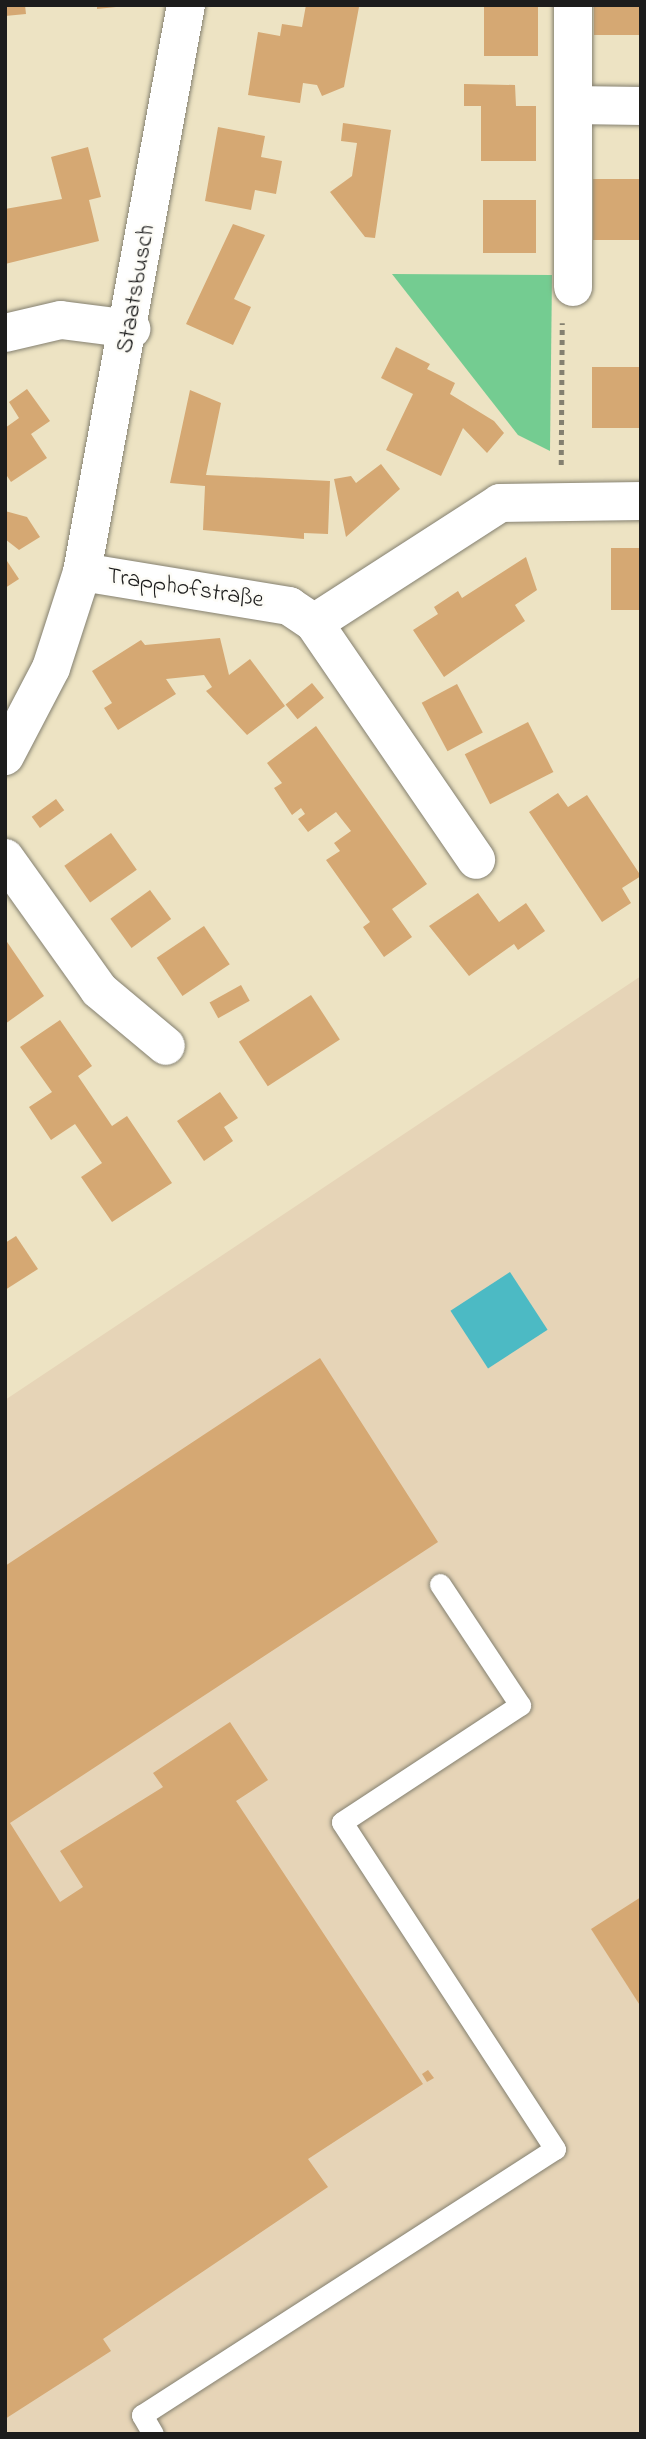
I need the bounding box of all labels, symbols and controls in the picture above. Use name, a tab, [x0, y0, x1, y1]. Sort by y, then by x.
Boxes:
street label: Staatsbusch	[112, 222, 162, 356]
street label: Trapphofstraße	[104, 562, 266, 616]

